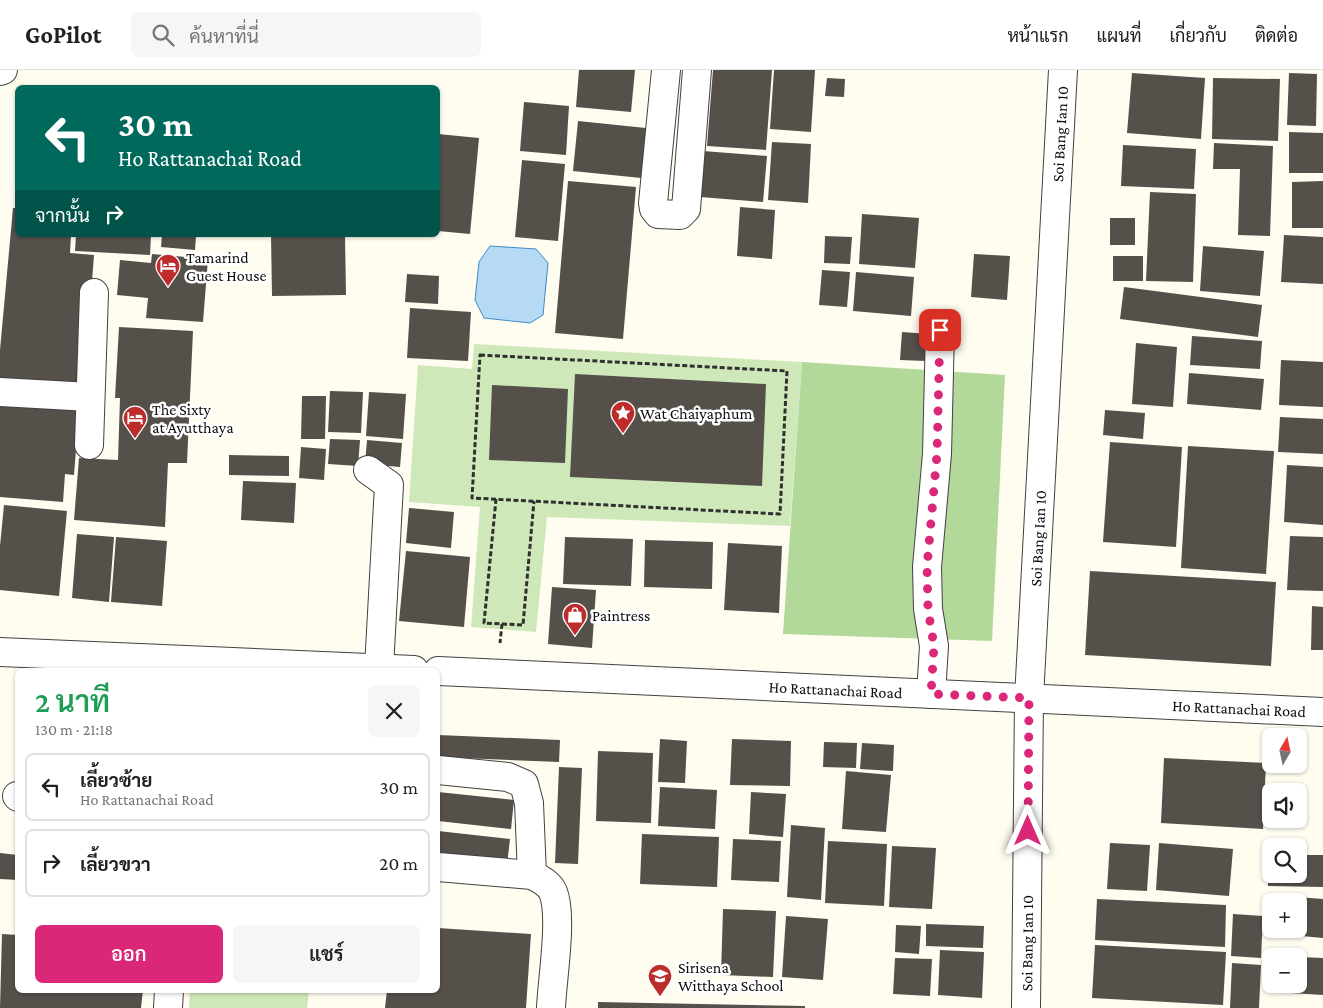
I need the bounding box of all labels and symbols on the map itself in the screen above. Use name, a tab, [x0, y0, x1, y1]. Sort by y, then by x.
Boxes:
street label: Soi Bang Ian 10	[1049, 85, 1071, 182]
place label: Tamarind Guest House	[186, 249, 266, 284]
hotel icon: Tamarind Guest House	[155, 253, 181, 287]
pin	[919, 309, 961, 351]
place icon: Wat Chaiyaphum	[610, 400, 636, 434]
place label: The Sixty at Ayutthaya	[152, 401, 234, 437]
hotel icon: The Sixty at Ayutthaya	[122, 405, 148, 439]
place label: Wat Chaiyaphum	[640, 405, 752, 423]
street label: Soi Bang Ian 10	[1027, 490, 1049, 587]
shop icon: Paintress	[562, 602, 588, 636]
place label: Paintress	[592, 607, 650, 624]
street label: Ho Rattanachai Road	[768, 678, 903, 702]
street label: Ho Rattanachai Road	[1172, 697, 1307, 720]
north arrow	[1262, 728, 1308, 772]
position arrow	[1001, 804, 1053, 856]
street label: Soi Bang Ian 10	[1018, 895, 1037, 991]
place label: Sirisena Witthaya School	[678, 959, 784, 995]
school or university icon: Sirisena Witthaya School	[647, 963, 673, 997]

